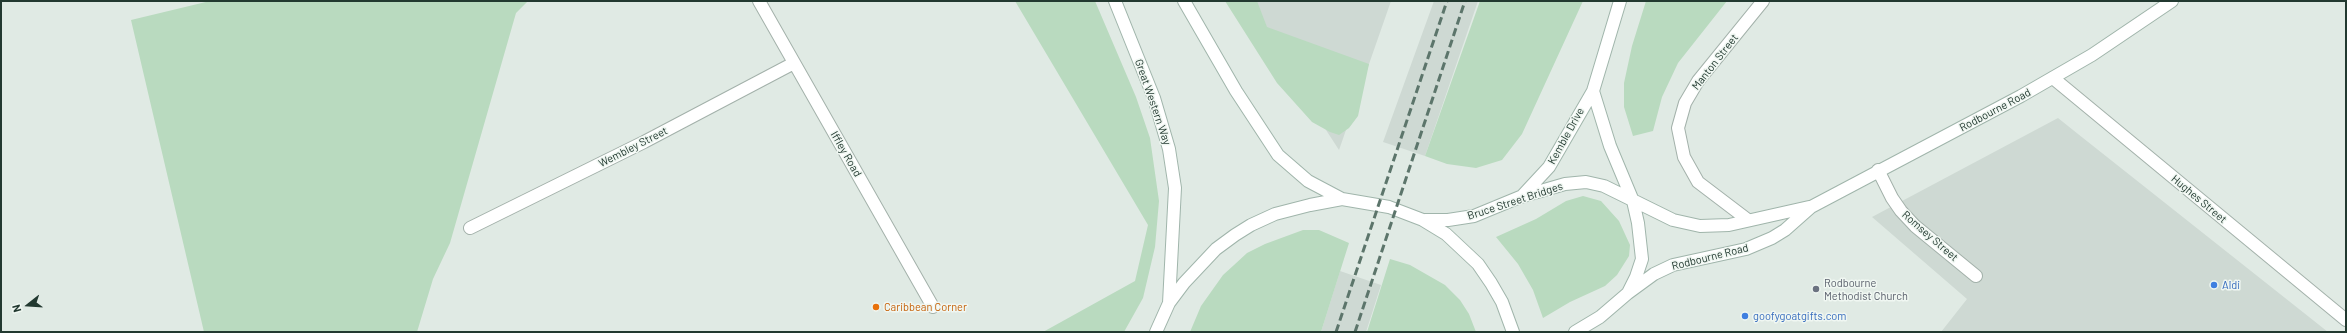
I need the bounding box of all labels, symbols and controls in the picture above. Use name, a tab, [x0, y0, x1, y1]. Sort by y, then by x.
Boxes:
street label: Manton Street	[1689, 31, 1741, 93]
street label: Great Western Way	[1132, 57, 1174, 147]
street label: Rodbourne Road	[1957, 86, 2033, 134]
street label: Kemble Drive	[1545, 105, 1587, 167]
street label: Wembley Street	[596, 124, 670, 170]
street label: Iffley Road	[828, 129, 864, 179]
street label: Hughes Street	[2169, 172, 2229, 226]
street label: Bruce Street Bridges	[1466, 179, 1564, 223]
street label: Romsey Street	[1899, 208, 1961, 264]
street label: Rodbourne Road	[1670, 241, 1750, 273]
place label: Rodbourne Methodist Church	[1824, 276, 1908, 302]
place label: Aldi	[2222, 278, 2240, 292]
marker: Aldi	[2209, 280, 2219, 290]
marker: Rodbourne Methodist Church	[1811, 284, 1821, 294]
north arrow	[8, 285, 48, 325]
place label: Caribbean Corner	[884, 300, 967, 314]
marker: Caribbean Corner	[871, 302, 881, 312]
text: N	[9, 303, 23, 314]
place label: goofygoatgifts.com	[1753, 309, 1846, 323]
marker: goofygoatgifts.com	[1740, 311, 1750, 321]

